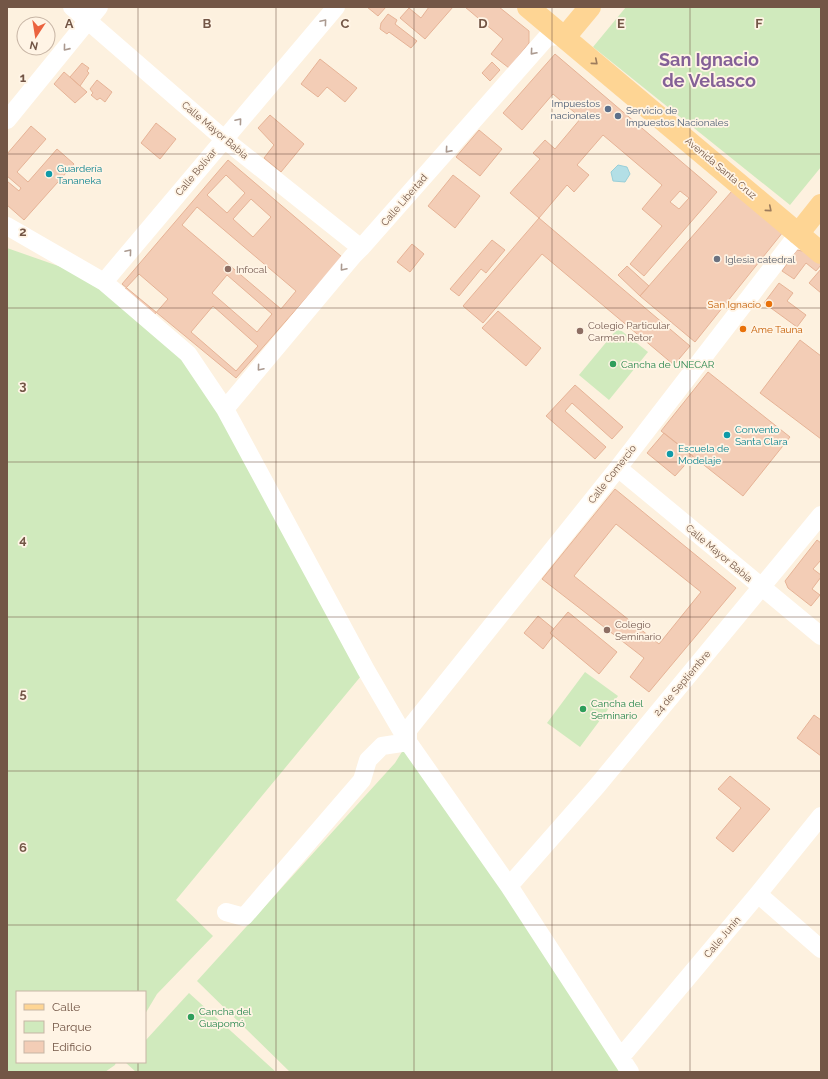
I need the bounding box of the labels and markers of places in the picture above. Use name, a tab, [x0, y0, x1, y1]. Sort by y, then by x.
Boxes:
place label: Impuestos nacionales	[550, 98, 600, 121]
marker: Impuestos nacionales	[603, 104, 613, 114]
place label: Servicio de Impuestos Nacionales	[626, 105, 729, 128]
marker: Servicio de Impuestos Nacionales	[613, 111, 623, 121]
place label: Guardería Tananeka	[57, 163, 102, 186]
marker: Guardería Tananeka	[44, 169, 54, 179]
marker: Iglesia catedral	[712, 254, 722, 264]
place label: Iglesia catedral	[725, 254, 795, 265]
marker: Infocal	[223, 264, 233, 274]
place label: Infocal	[236, 264, 267, 275]
place label: San Ignacio	[708, 299, 761, 310]
marker: San Ignacio	[764, 299, 774, 309]
place label: Colegio Particular Carmen Retor	[588, 320, 671, 343]
marker: Ame Tauna	[738, 324, 748, 334]
place label: Ame Tauna	[751, 324, 803, 335]
marker: Colegio Particular Carmen Retor	[575, 326, 585, 336]
marker: Cancha de UNECAR	[608, 359, 618, 369]
place label: Cancha de UNECAR	[621, 359, 715, 370]
place label: Convento Santa Clara	[735, 424, 788, 447]
marker: Convento Santa Clara	[722, 430, 732, 440]
place label: Escuela de Modelaje	[678, 443, 729, 466]
marker: Escuela de Modelaje	[665, 449, 675, 459]
place label: Colegio Seminario	[615, 619, 661, 642]
marker: Colegio Seminario	[602, 625, 612, 635]
place label: Cancha del Seminario	[591, 698, 644, 721]
marker: Cancha del Seminario	[578, 704, 588, 714]
place label: Cancha del Guapomó	[199, 1006, 252, 1029]
marker: Cancha del Guapomó	[186, 1012, 196, 1022]

